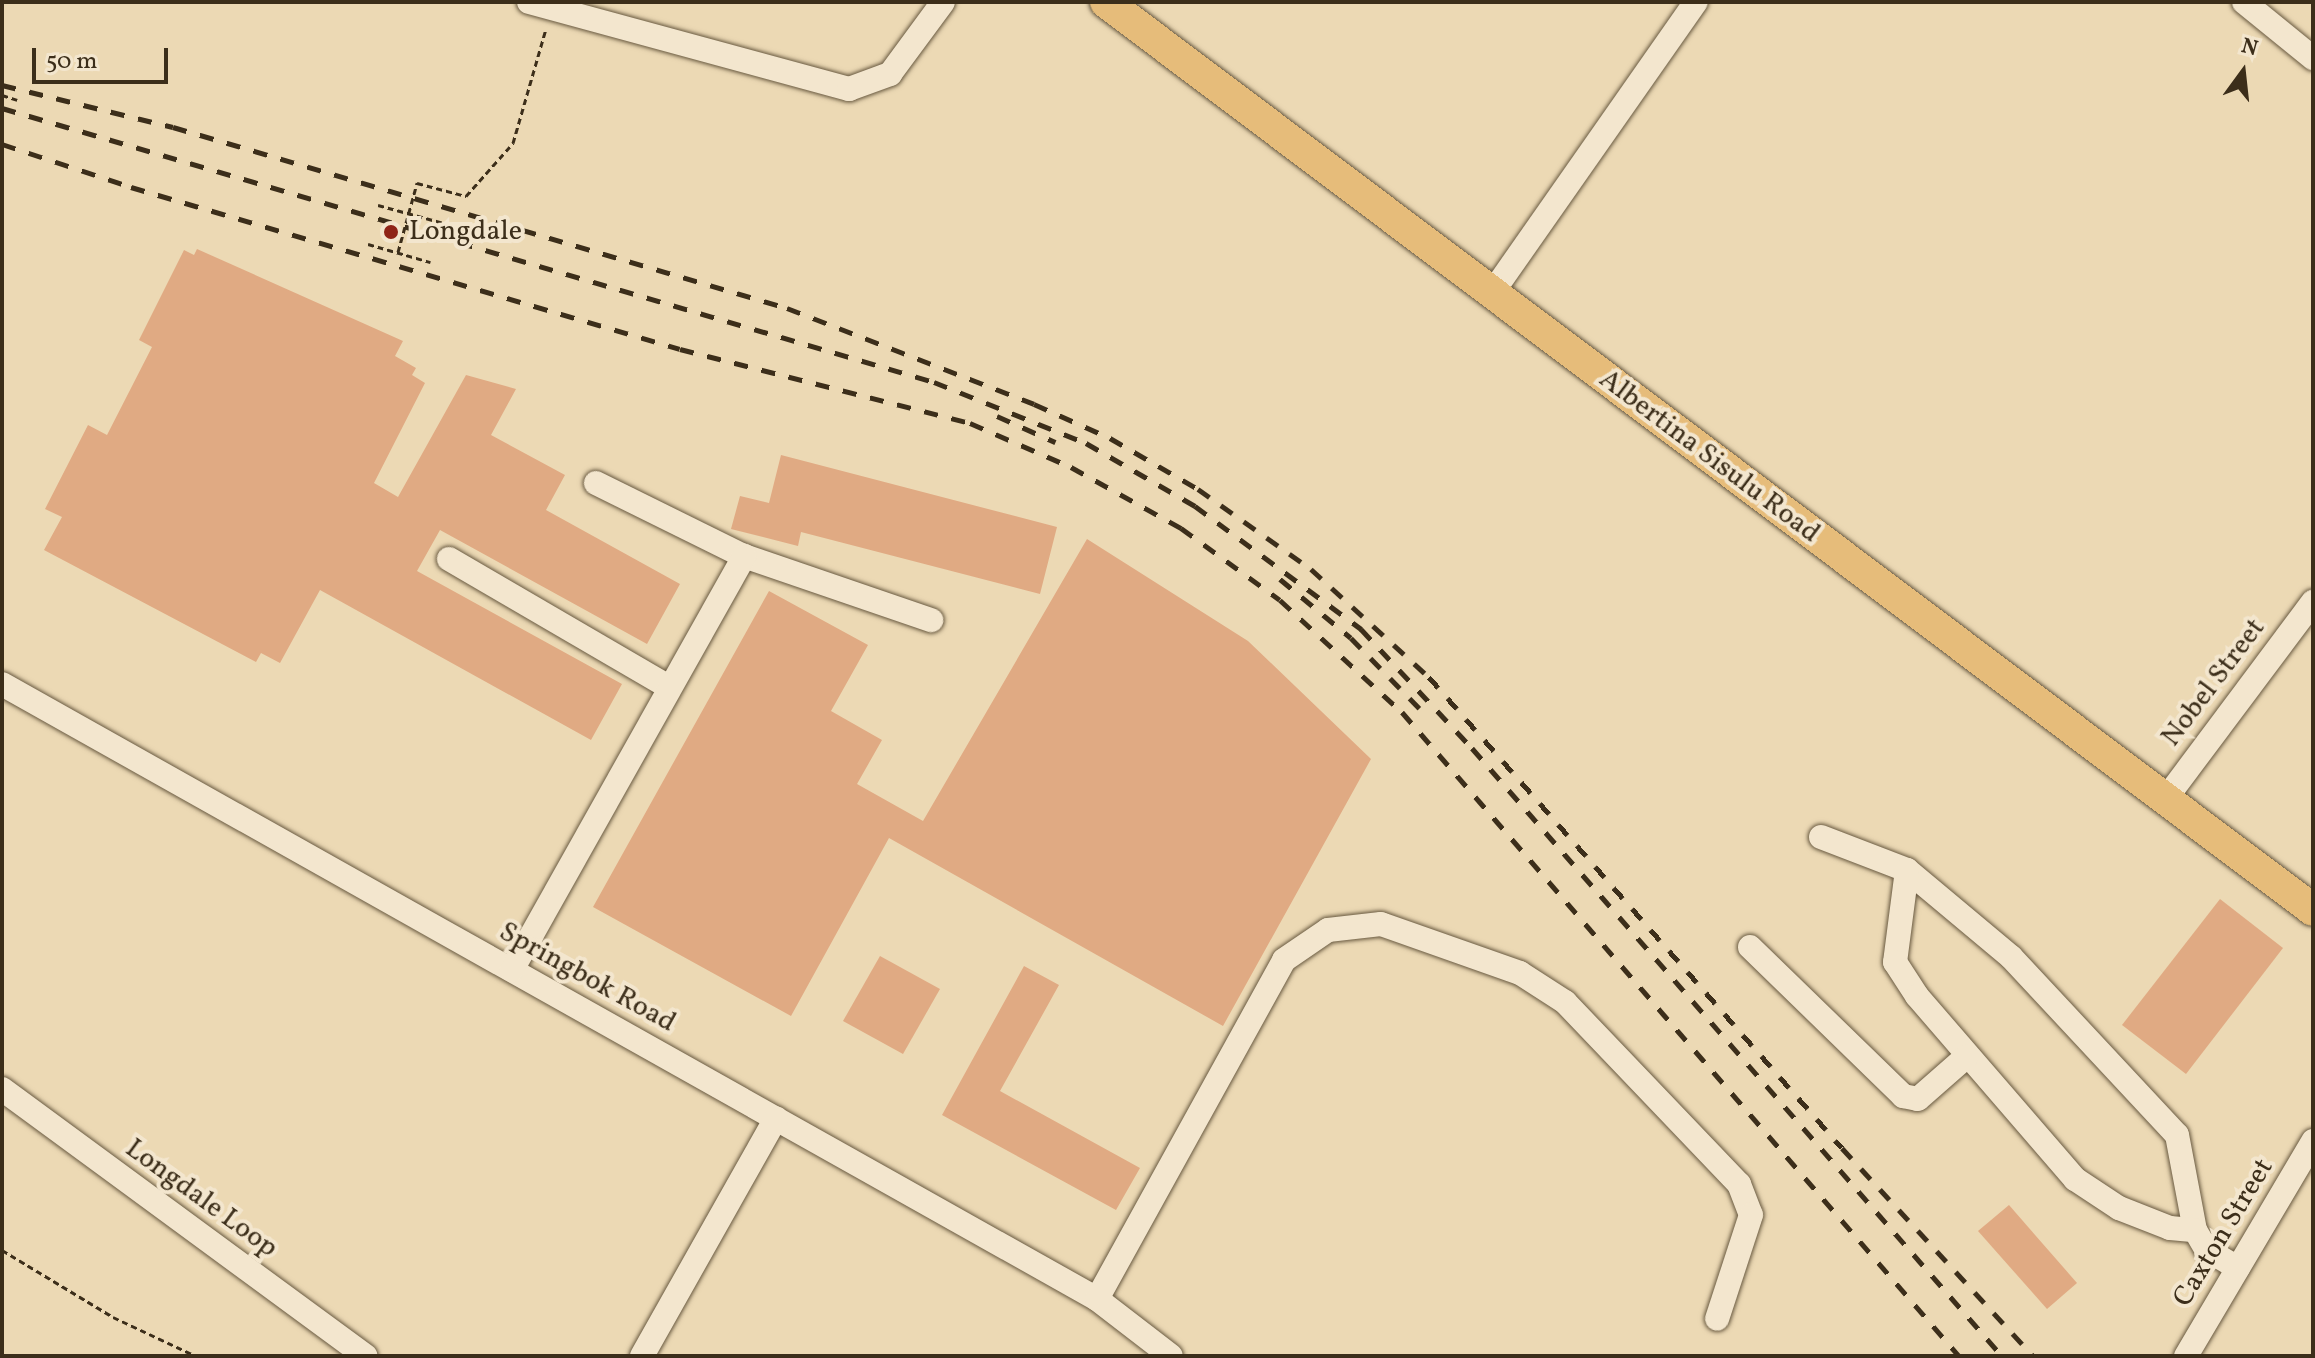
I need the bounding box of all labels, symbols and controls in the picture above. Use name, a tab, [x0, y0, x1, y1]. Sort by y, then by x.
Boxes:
text: N	[2238, 31, 2261, 65]
scale bar	[36, 32, 172, 82]
north arrow	[2203, 32, 2283, 112]
text: 50 m	[46, 45, 98, 79]
place label: Longdale	[409, 215, 522, 249]
marker: Longdale	[380, 221, 402, 243]
street label: Albertina Sisulu Road	[1592, 363, 1826, 551]
street label: Nobel Street	[2155, 612, 2273, 754]
street label: Springbok Road	[493, 916, 681, 1040]
street label: Longdale Loop	[118, 1132, 284, 1266]
street label: Caxton Street	[2167, 1153, 2281, 1313]

